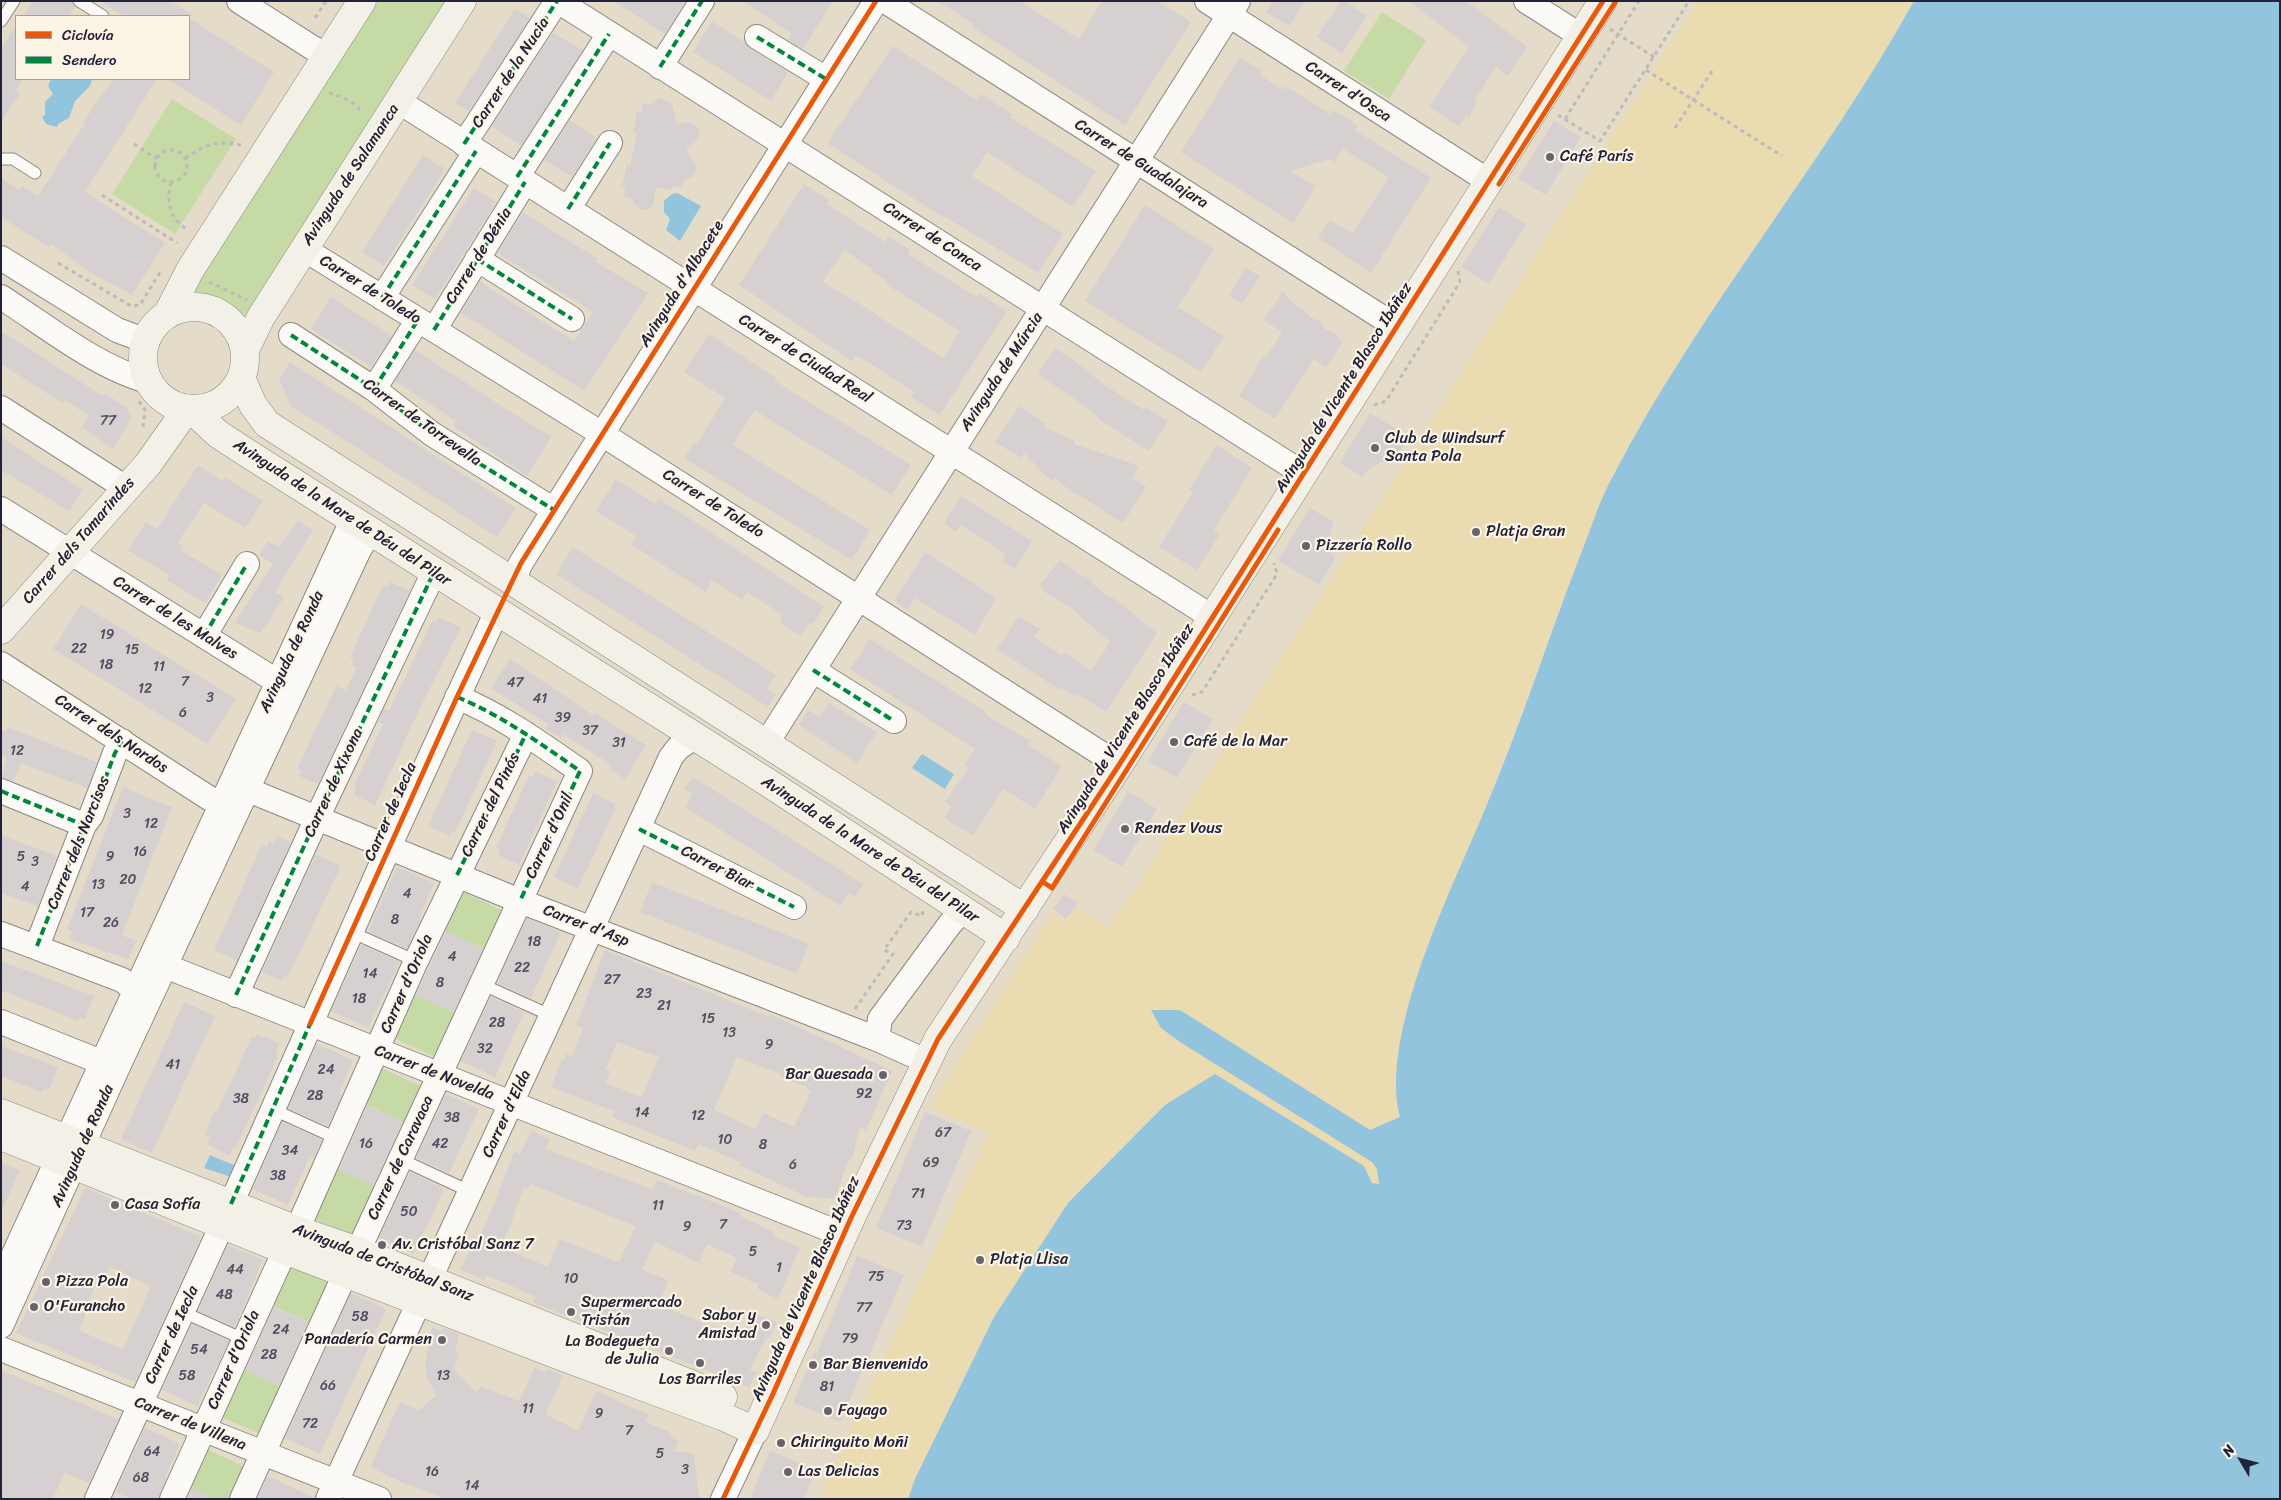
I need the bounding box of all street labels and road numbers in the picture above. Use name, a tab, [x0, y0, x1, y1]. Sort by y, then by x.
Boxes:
street label: Carrer de la Nucia	[468, 14, 554, 132]
street label: Carrer d'Osca	[1302, 57, 1394, 127]
street label: Avinguda de Salamanca	[298, 101, 404, 249]
street label: Carrer de Guadalajara	[1071, 115, 1211, 213]
street label: Carrer de Conca	[879, 198, 985, 276]
street label: Carrer de Dénia	[442, 204, 516, 308]
street label: Avinguda d'Albacete	[635, 217, 729, 351]
street label: Carrer de Toledo	[316, 251, 424, 329]
street label: Avinguda de Vicente Blasco Ibáñez	[1271, 279, 1417, 497]
street label: Avinguda de Múrcia	[956, 309, 1048, 435]
street label: Carrer de Ciudad Real	[735, 310, 875, 408]
street label: Carrer de Torrevella	[359, 375, 485, 471]
street label: Avinguda de la Mare de Déu del Pilar	[229, 435, 455, 591]
street label: Carrer de Toledo	[659, 465, 767, 543]
street label: Carrer dels Tamarindes	[19, 474, 139, 608]
street label: Carrer de les Malves	[109, 572, 241, 664]
street label: Avinguda de Ronda	[255, 588, 329, 716]
street label: Avinguda de Vicente Blasco Ibáñez	[1053, 620, 1199, 838]
street label: Carrer dels Nardos	[51, 690, 171, 778]
street label: Carrer de Xixona	[300, 726, 368, 840]
street label: Carrer del Pinós	[457, 750, 525, 860]
street label: Carrer de Iecla	[361, 760, 421, 864]
street label: Avinguda de la Mare de Déu del Pilar	[757, 772, 983, 928]
street label: Carrer dels Narcisos	[44, 774, 114, 912]
street label: Carrer d'Onil	[522, 790, 578, 882]
street label: Carrer Biar	[677, 841, 757, 895]
street label: Carrer d'Asp	[540, 901, 632, 951]
street label: Carrer d'Oriola	[377, 931, 437, 1037]
street label: Carrer de Novelda	[371, 1041, 497, 1105]
street label: Carrer d'Elda	[478, 1067, 536, 1161]
street label: Avinguda de Ronda	[47, 1082, 119, 1210]
street label: Carrer de Caravaca	[364, 1093, 438, 1223]
street label: Avinguda de Vicente Blasco Ibáñez	[748, 1174, 864, 1404]
street label: Avinguda de Cristóbal Sanz	[290, 1220, 476, 1306]
street label: Carrer de Iecla	[141, 1283, 203, 1387]
street label: Carrer d'Oriola	[204, 1307, 264, 1413]
street label: Carrer de Villena	[131, 1393, 249, 1455]

